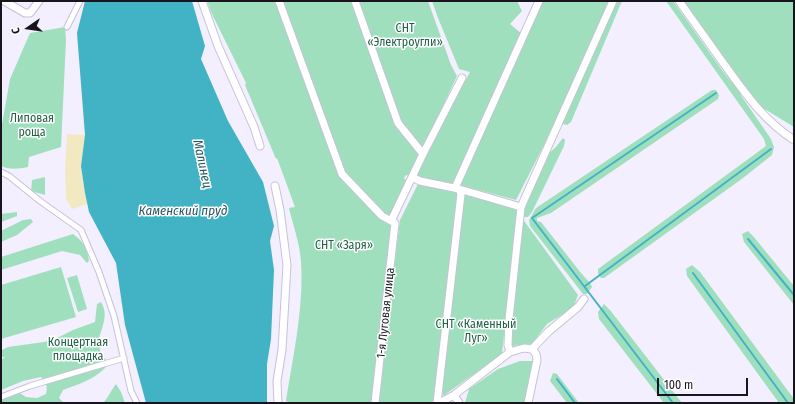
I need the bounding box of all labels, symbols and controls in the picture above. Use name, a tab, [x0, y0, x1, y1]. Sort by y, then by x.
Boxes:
north arrow	[8, 8, 48, 48]
park label: СНТ «Электроугли»	[367, 22, 443, 50]
text: С	[9, 27, 23, 35]
park label: Липовая роща	[10, 112, 54, 140]
water label: Малинец	[189, 138, 215, 190]
water label: Каменский пруд	[139, 203, 227, 219]
park label: СНТ «Заря»	[315, 239, 373, 253]
street label: 1-я Луговая улица	[374, 267, 398, 359]
park label: СНТ «Каменный Луг»	[436, 318, 516, 346]
park label: Концертная площадка	[48, 336, 108, 364]
scale bar	[659, 370, 750, 396]
text: 100 m	[664, 378, 693, 392]

